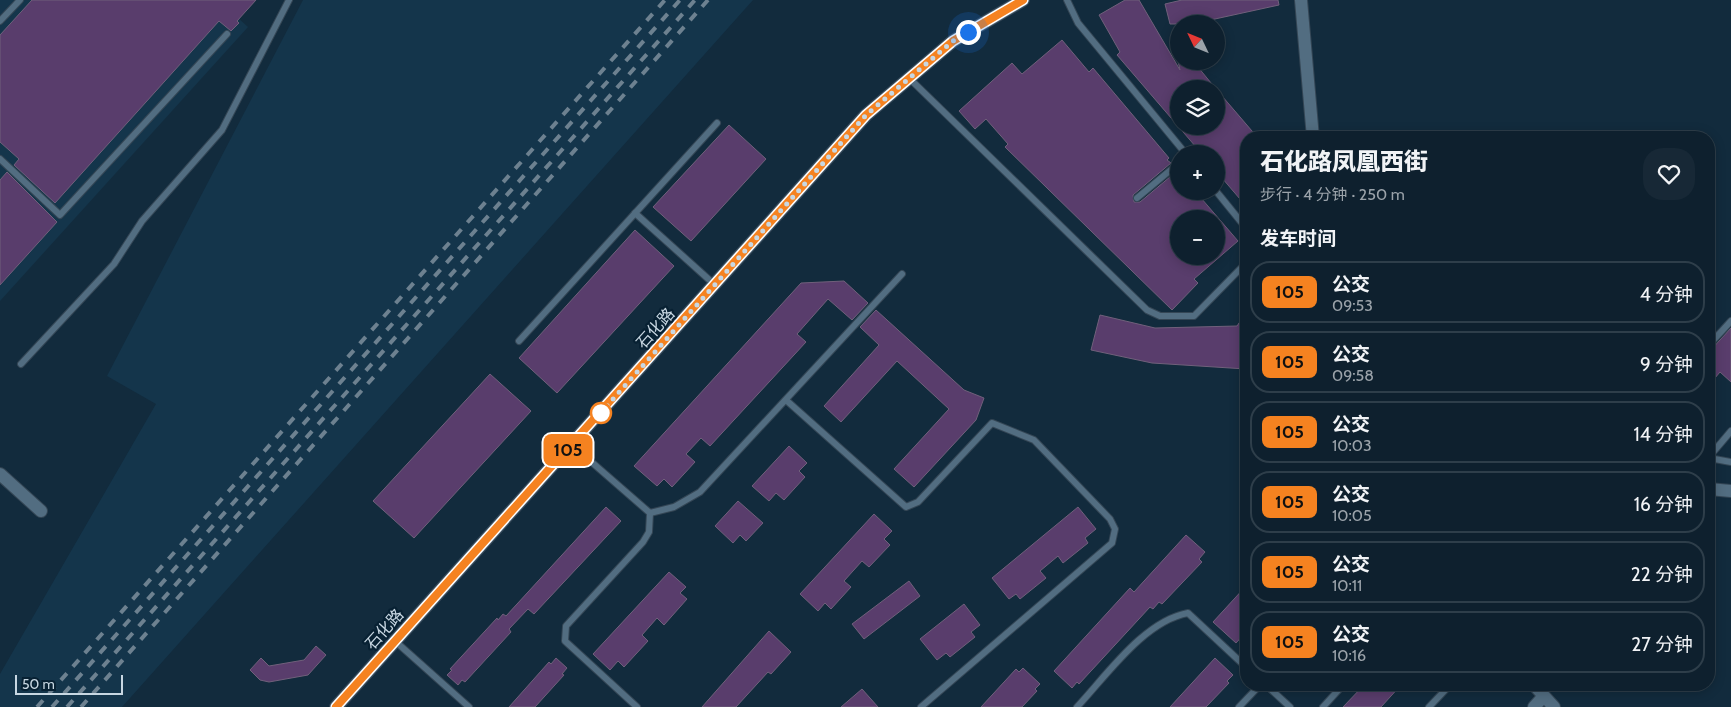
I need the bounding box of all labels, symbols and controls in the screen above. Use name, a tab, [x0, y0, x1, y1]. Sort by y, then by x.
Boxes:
north arrow	[1170, 15, 1225, 70]
map controls	[1170, 15, 1225, 265]
your location	[956, 20, 981, 45]
button: layers	[1170, 80, 1225, 135]
button: +	[1170, 145, 1225, 200]
text: 石化路凤凰西街	[1260, 147, 1428, 176]
button: heart	[1643, 148, 1695, 200]
text: 步行 · 4 分钟 · 250 m	[1260, 185, 1405, 204]
button: −	[1170, 210, 1225, 265]
text: 发车时间	[1260, 227, 1336, 250]
text: 公交	[1332, 273, 1370, 296]
text: 105	[1275, 281, 1304, 303]
text: 4 分钟	[1640, 283, 1693, 306]
text: 09:53	[1332, 296, 1373, 315]
street label: 石化路	[632, 304, 678, 353]
text: 公交	[1332, 343, 1370, 366]
text: 105	[1275, 351, 1304, 373]
text: 9 分钟	[1640, 353, 1693, 376]
text: 09:58	[1332, 366, 1374, 385]
unlabelled marker	[590, 402, 612, 424]
text: 公交	[1332, 413, 1370, 436]
text: 105	[1275, 421, 1304, 443]
text: 14 分钟	[1634, 423, 1693, 446]
line badge: 105	[539, 434, 597, 466]
text: 10:03	[1332, 436, 1372, 455]
text: 105	[553, 439, 583, 461]
text: 公交	[1332, 483, 1370, 506]
text: 105	[1275, 491, 1304, 513]
text: 16 分钟	[1634, 493, 1693, 516]
text: 10:05	[1332, 506, 1372, 525]
text: 公交	[1332, 553, 1370, 576]
text: 105	[1275, 561, 1304, 583]
text: 22 分钟	[1631, 563, 1693, 586]
text: 10:11	[1332, 576, 1362, 595]
street label: 石化路	[361, 605, 407, 654]
text: 公交	[1332, 623, 1370, 646]
text: 105	[1275, 631, 1304, 653]
text: 27 分钟	[1631, 633, 1693, 656]
text: 10:16	[1332, 646, 1366, 665]
scale bar	[15, 672, 122, 695]
text: 50 m	[22, 675, 55, 693]

